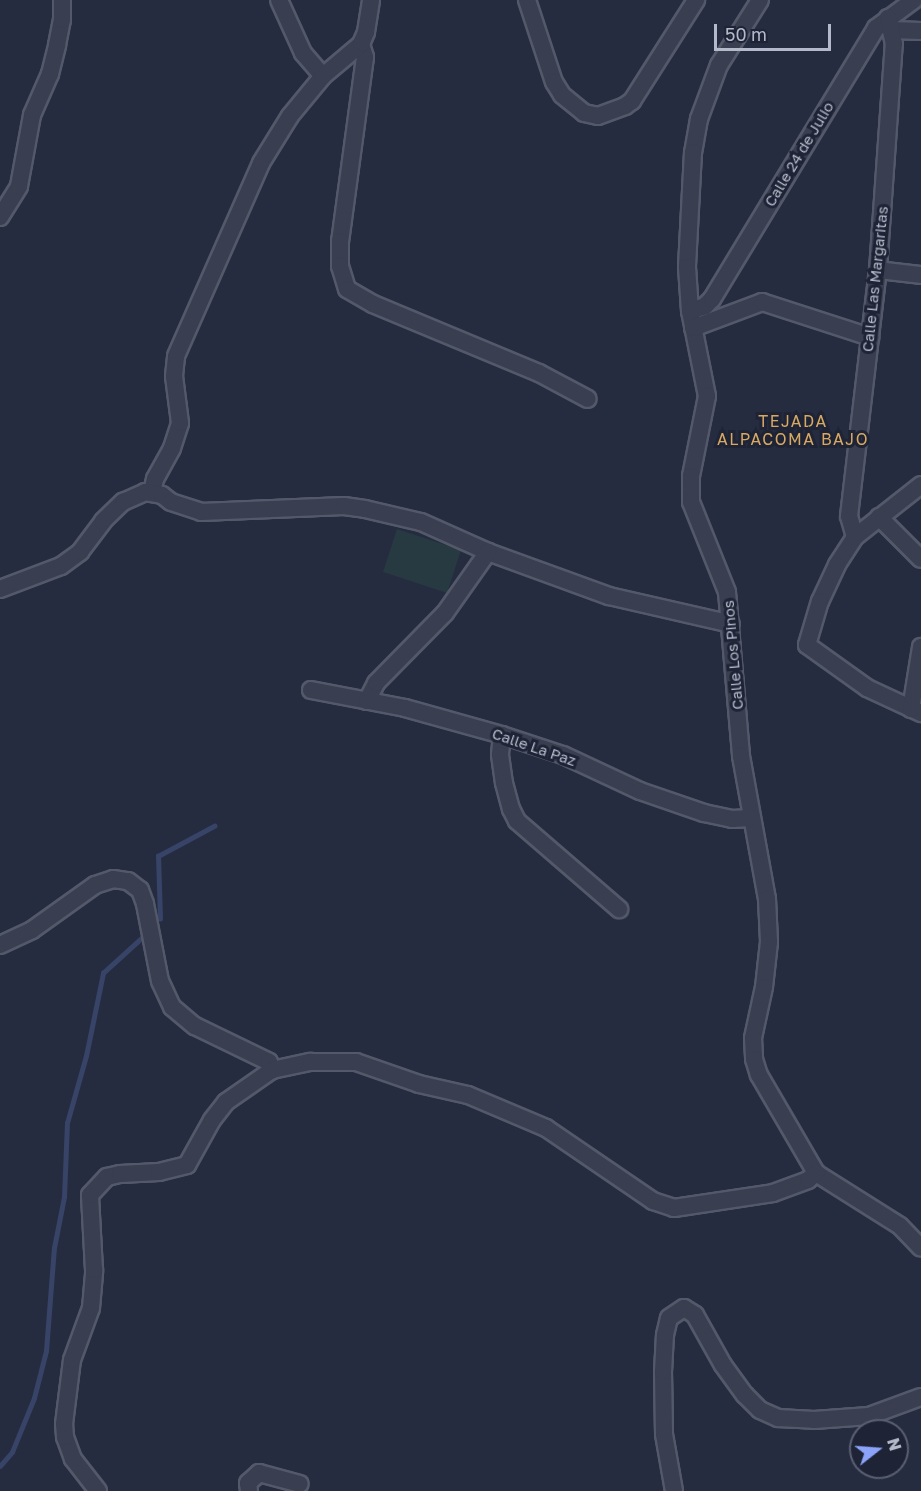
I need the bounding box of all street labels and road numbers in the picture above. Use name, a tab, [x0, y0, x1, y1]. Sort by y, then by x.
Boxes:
street label: Calle 24 de Julio	[761, 98, 837, 210]
street label: Calle Las Margaritas	[858, 205, 892, 353]
street label: Calle Los Pinos	[719, 600, 747, 710]
street label: Calle La Paz	[490, 724, 578, 770]

